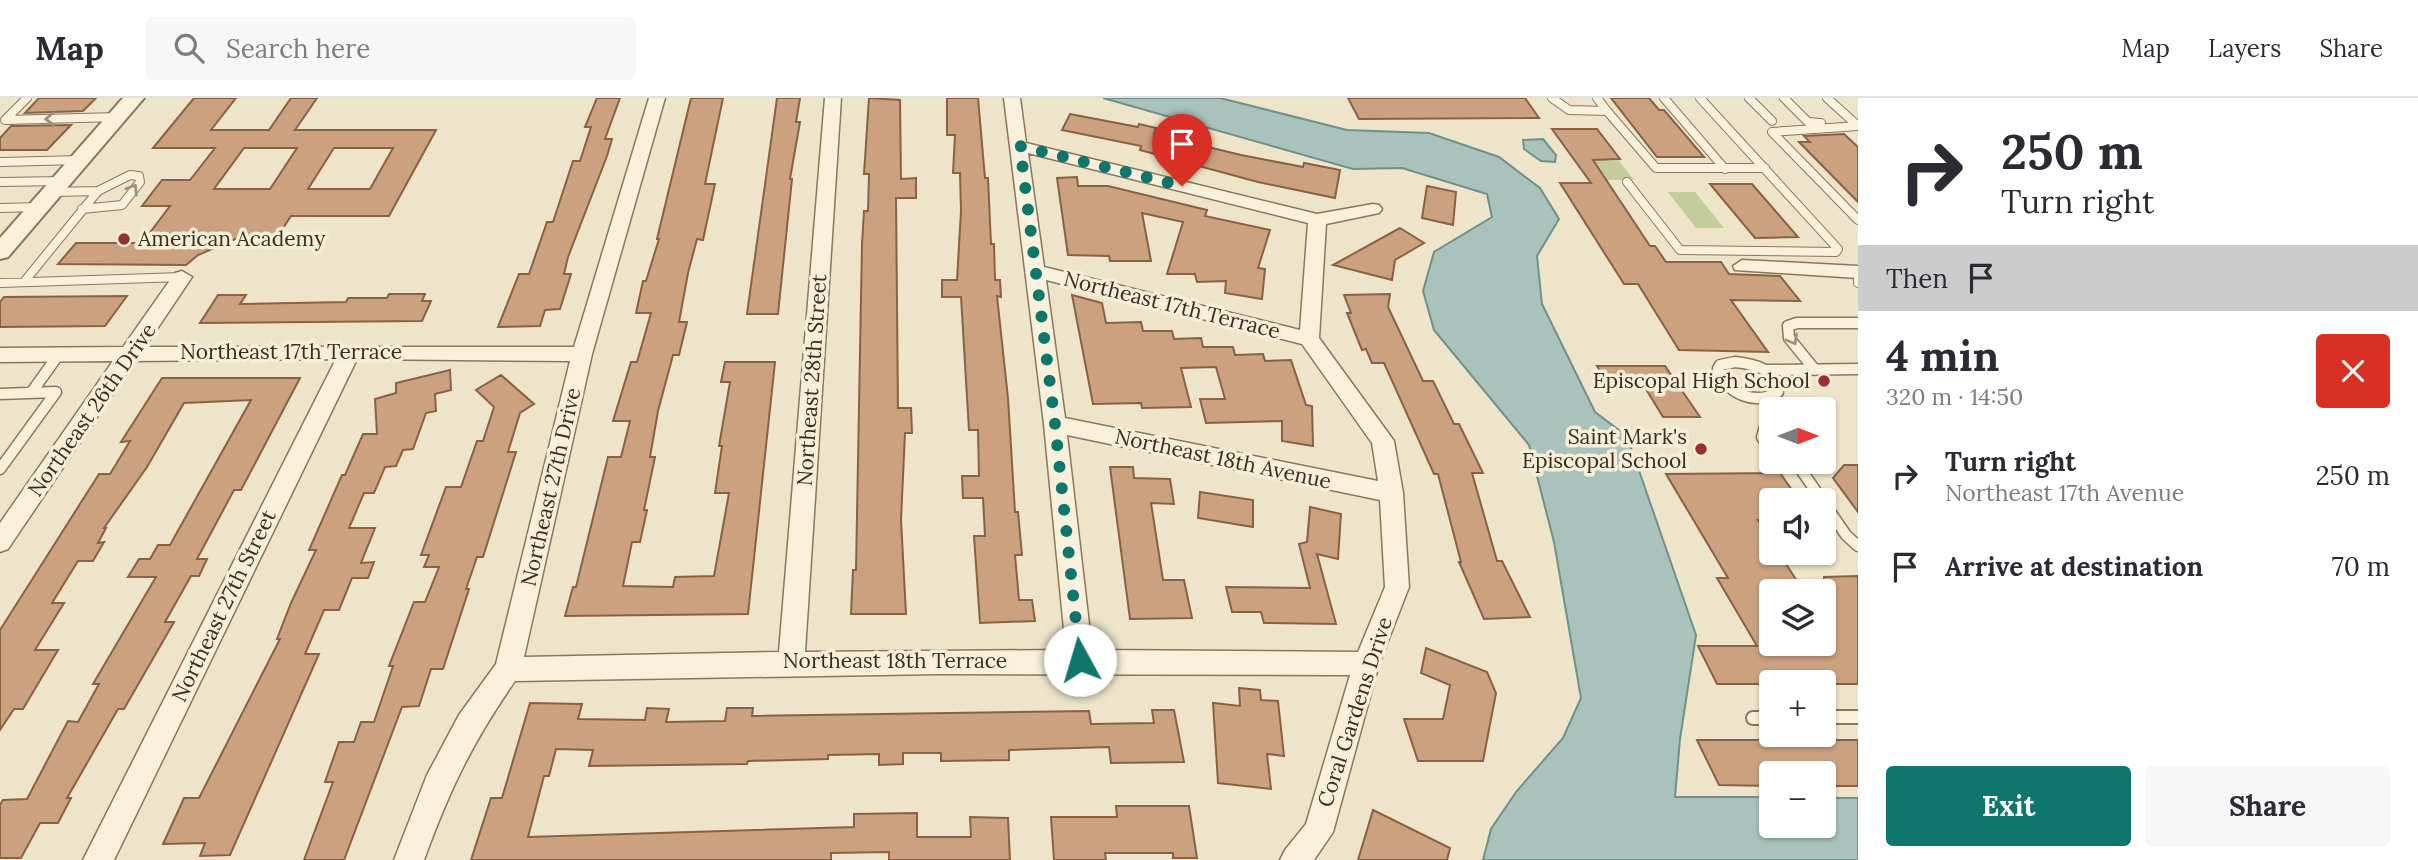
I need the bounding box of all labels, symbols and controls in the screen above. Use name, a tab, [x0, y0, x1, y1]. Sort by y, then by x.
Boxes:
search box	[146, 17, 636, 80]
text: Map	[35, 27, 104, 69]
icon: search	[170, 29, 208, 67]
text: Search here	[226, 32, 370, 65]
text: Map	[2121, 33, 2170, 64]
text: Layers	[2208, 33, 2281, 64]
text: Share	[2319, 33, 2383, 64]
one-way arrow	[44, 111, 55, 126]
pin	[1152, 114, 1212, 186]
text: 250 m	[2001, 120, 2143, 182]
icon: arrive	[1163, 125, 1201, 163]
icon: right	[1886, 126, 1977, 217]
text: Turn right	[2001, 181, 2154, 222]
one-way arrow	[125, 184, 138, 197]
place label: American Academy	[137, 225, 325, 252]
marker: American Academy	[116, 231, 132, 247]
icon: arrive	[1962, 259, 2000, 297]
text: Then	[1886, 262, 1948, 295]
street label: Northeast 17th Terrace	[1061, 265, 1283, 344]
street label: Northeast 28th Street	[791, 272, 832, 487]
street label: Northeast 26th Drive	[22, 318, 162, 502]
text: 4 min	[1886, 329, 1999, 383]
one-way arrow	[1785, 332, 1798, 345]
button: close	[2316, 334, 2390, 408]
street label: Northeast 17th Terrace	[180, 338, 402, 365]
place label: Episcopal High School	[1593, 367, 1810, 394]
marker: Episcopal High School	[1816, 373, 1832, 389]
text: 320 m · 14:50	[1886, 382, 2023, 411]
street label: Northeast 27th Drive	[514, 385, 587, 589]
north arrow	[1759, 397, 1836, 474]
map controls	[1759, 397, 1836, 838]
street label: Northeast 18th Avenue	[1112, 422, 1334, 495]
place label: Saint Mark's Episcopal School	[1522, 423, 1687, 474]
marker: Saint Mark's Episcopal School	[1693, 441, 1709, 457]
text: Turn right	[1945, 445, 2076, 478]
icon: right	[1886, 457, 1924, 495]
text: 250 m	[2316, 459, 2390, 492]
text: Northeast 17th Avenue	[1945, 478, 2184, 507]
button: sound	[1759, 488, 1836, 565]
street label: Northeast 27th Street	[165, 505, 282, 706]
icon: arrive	[1886, 548, 1924, 586]
text: Arrive at destination	[1945, 550, 2203, 583]
text: 70 m	[2332, 550, 2390, 583]
button: layers	[1759, 579, 1836, 656]
street label: Coral Gardens Drive	[1311, 613, 1398, 810]
position arrow	[1043, 623, 1117, 697]
street label: Northeast 18th Terrace	[783, 647, 1007, 674]
button: +	[1759, 670, 1836, 747]
button: −	[1759, 761, 1836, 838]
button: Exit	[1886, 766, 2131, 846]
button: Share	[2145, 766, 2390, 846]

